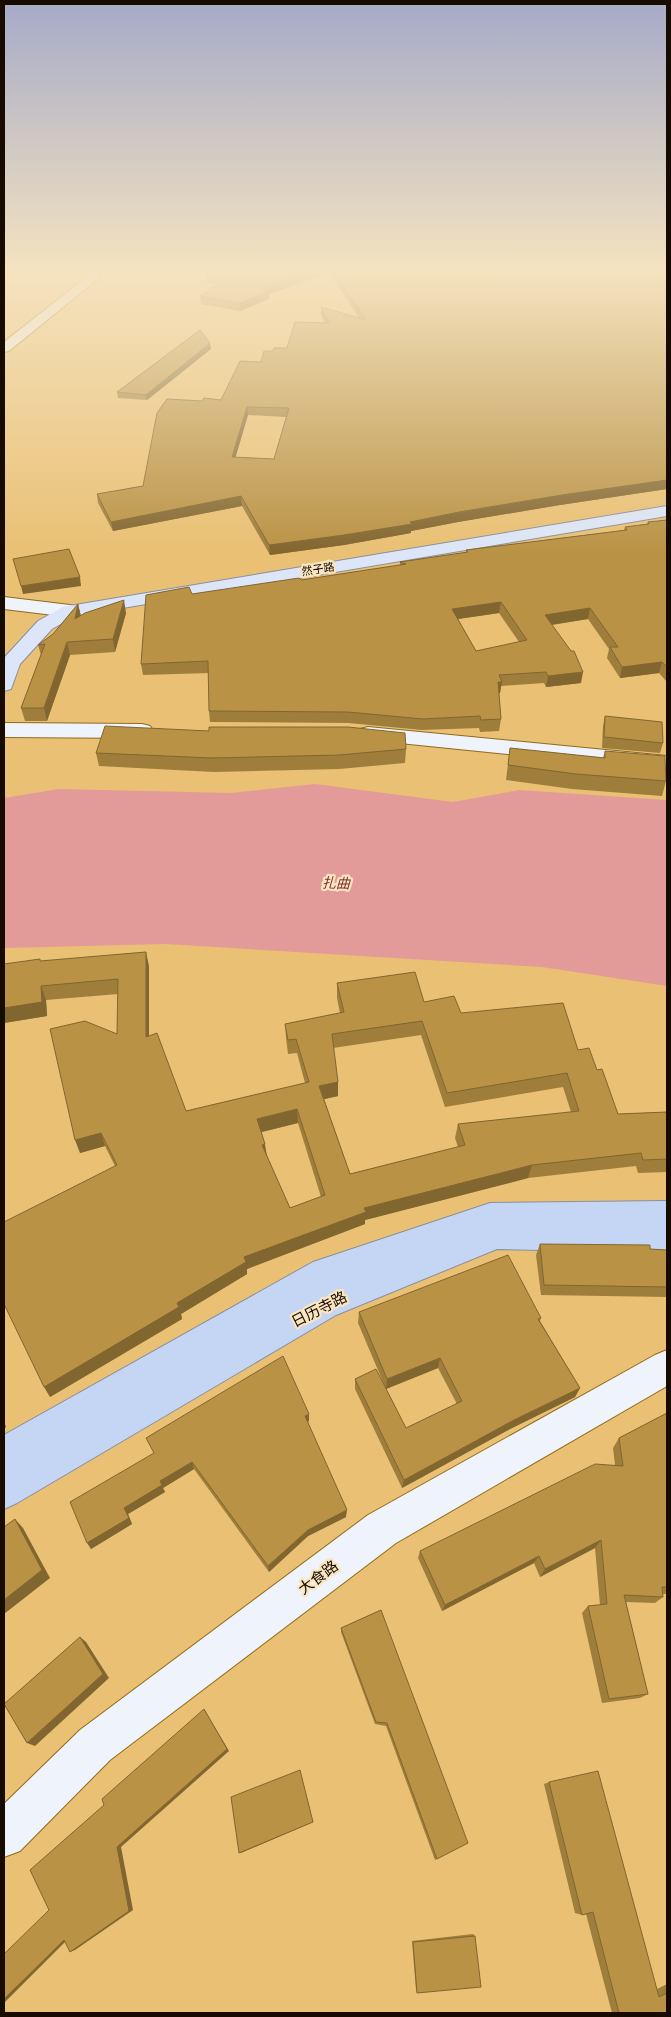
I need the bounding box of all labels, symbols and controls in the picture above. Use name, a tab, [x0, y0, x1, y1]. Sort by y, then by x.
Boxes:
street label: 然子路	[301, 560, 335, 578]
water label: 扎曲	[322, 875, 351, 892]
street label: 日历寺路	[288, 1288, 350, 1330]
street label: 大食路	[295, 1557, 341, 1597]

